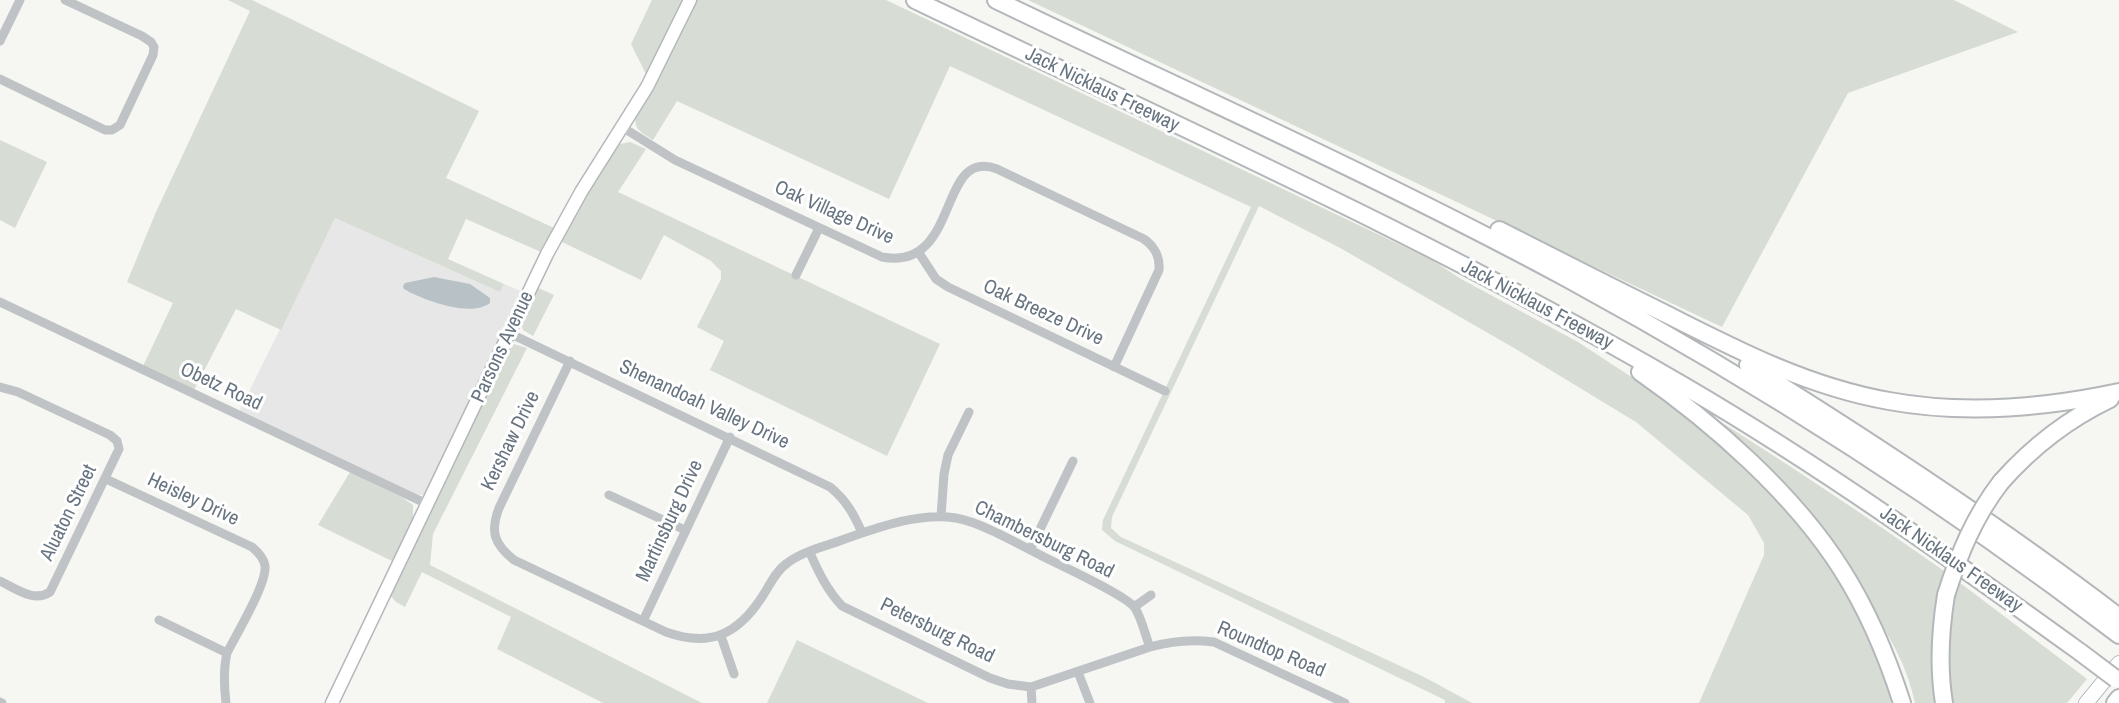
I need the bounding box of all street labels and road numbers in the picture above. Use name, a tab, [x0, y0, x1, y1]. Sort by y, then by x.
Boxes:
street label: Jack Nicklaus Freeway	[1021, 42, 1183, 138]
street label: Oak Village Drive	[771, 176, 897, 250]
street label: Jack Nicklaus Freeway	[1457, 255, 1617, 355]
street label: Oak Breeze Drive	[979, 275, 1107, 351]
street label: Parsons Avenue	[467, 288, 539, 406]
street label: Shenandoah Valley Drive	[615, 355, 793, 455]
street label: Obetz Road	[176, 358, 266, 416]
street label: Kershaw Drive	[477, 387, 545, 495]
street label: Martinsburg Drive	[631, 456, 709, 586]
street label: Aluaton Street	[35, 461, 103, 565]
street label: Heisley Drive	[143, 468, 243, 532]
street label: Chambersburg Road	[970, 496, 1118, 584]
street label: Jack Nicklaus Freeway	[1875, 502, 2027, 618]
street label: Petersburg Road	[876, 593, 998, 669]
street label: Roundtop Road	[1213, 617, 1329, 683]

